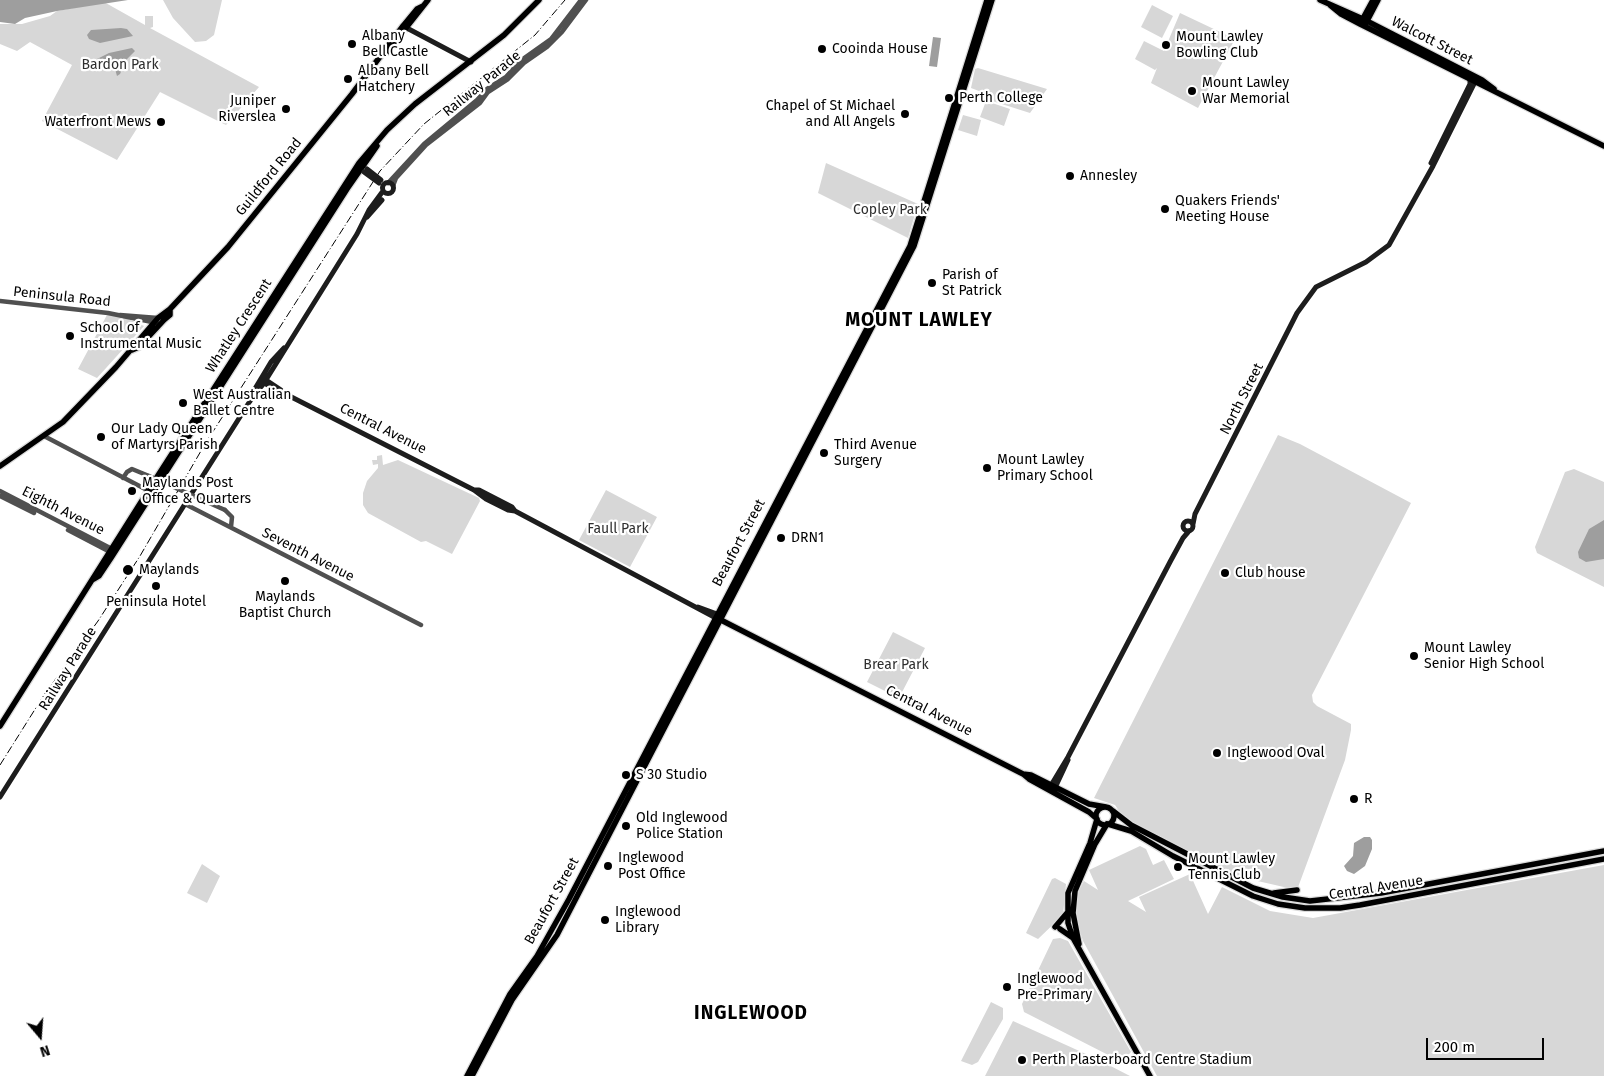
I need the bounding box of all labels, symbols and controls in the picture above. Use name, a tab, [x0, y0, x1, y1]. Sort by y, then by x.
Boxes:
street label: Walcott Street	[1389, 13, 1475, 69]
place label: Albany Bell Castle	[362, 28, 428, 60]
place label: Mount Lawley Bowling Club	[1176, 29, 1263, 62]
marker: Albany Bell Castle	[346, 38, 358, 50]
marker: Mount Lawley Bowling Club	[1160, 39, 1172, 51]
place label: Cooinda House	[832, 41, 928, 57]
marker: Cooinda House	[816, 43, 828, 55]
street label: Railway Parade	[440, 47, 524, 121]
park label: Bardon Park	[81, 57, 159, 73]
place label: Albany Bell Hatchery	[358, 63, 429, 95]
marker: Albany Bell Hatchery	[342, 73, 354, 85]
place label: Mount Lawley War Memorial	[1202, 75, 1289, 108]
marker: Mount Lawley War Memorial	[1186, 85, 1198, 97]
place label: Perth College	[959, 90, 1043, 106]
marker: Perth College	[943, 92, 955, 104]
place label: Juniper Riverslea	[218, 93, 276, 125]
place label: Chapel of St Michael and All Angels	[766, 98, 895, 130]
marker: Juniper Riverslea	[280, 103, 292, 115]
marker: Chapel of St Michael and All Angels	[899, 108, 911, 120]
place label: Waterfront Mews	[44, 114, 151, 130]
marker: Waterfront Mews	[155, 116, 167, 128]
street label: Guildford Road	[232, 135, 306, 219]
place label: Annesley	[1080, 168, 1137, 184]
marker: Annesley	[1064, 170, 1076, 182]
place label: Quakers Friends' Meeting House	[1175, 193, 1280, 226]
park label: Copley Park	[853, 202, 927, 218]
marker: Quakers Friends' Meeting House	[1159, 203, 1171, 215]
place label: Parish of St Patrick	[942, 267, 1002, 300]
street label: Whatley Crescent	[202, 276, 276, 376]
marker: Parish of St Patrick	[926, 277, 938, 289]
street label: Peninsula Road	[12, 284, 112, 310]
district label: MOUNT LAWLEY	[844, 310, 994, 332]
place label: School of Instrumental Music	[80, 320, 202, 352]
marker: School of Instrumental Music	[64, 330, 76, 342]
street label: North Street	[1217, 360, 1267, 438]
place label: West Australian Ballet Centre	[193, 387, 291, 420]
marker: West Australian Ballet Centre	[177, 397, 189, 409]
street label: Central Avenue	[337, 400, 429, 458]
place label: Our Lady Queen of Martyrs Parish	[111, 421, 218, 454]
marker: Our Lady Queen of Martyrs Parish	[95, 431, 107, 443]
place label: Third Avenue Surgery	[834, 437, 917, 470]
marker: Third Avenue Surgery	[818, 447, 830, 459]
place label: Mount Lawley Primary School	[997, 452, 1093, 484]
marker: Mount Lawley Primary School	[981, 462, 993, 474]
place label: Maylands Post Office & Quarters	[142, 475, 251, 508]
street label: Eighth Avenue	[19, 483, 107, 539]
marker: Maylands Post Office & Quarters	[126, 485, 138, 497]
street label: Beaufort Street	[709, 496, 769, 590]
park label: Faull Park	[587, 521, 649, 537]
street label: Seventh Avenue	[259, 525, 357, 585]
place label: DRN1	[791, 530, 824, 546]
marker: DRN1	[775, 532, 787, 544]
place label: Maylands	[139, 562, 199, 578]
marker: Maylands	[121, 563, 135, 577]
place label: Club house	[1235, 565, 1306, 581]
marker: Club house	[1219, 567, 1231, 579]
marker: Maylands Baptist Church	[279, 575, 291, 587]
marker: Peninsula Hotel	[150, 580, 162, 592]
place label: Maylands Baptist Church	[239, 589, 331, 622]
place label: Peninsula Hotel	[106, 594, 206, 610]
street label: Railway Parade	[36, 624, 100, 714]
place label: Mount Lawley Senior High School	[1424, 640, 1544, 672]
marker: Mount Lawley Senior High School	[1408, 650, 1420, 662]
park label: Brear Park	[863, 657, 929, 673]
street label: Central Avenue	[883, 682, 975, 740]
place label: Inglewood Oval	[1227, 745, 1325, 761]
marker: Inglewood Oval	[1211, 747, 1223, 759]
place label: S 30 Studio	[636, 767, 707, 783]
marker: S 30 Studio	[620, 769, 632, 781]
place label: R	[1364, 791, 1372, 807]
marker: R	[1348, 793, 1360, 805]
place label: Old Inglewood Police Station	[636, 810, 728, 842]
marker: Old Inglewood Police Station	[620, 820, 632, 832]
place label: Inglewood Post Office	[618, 850, 686, 882]
place label: Mount Lawley Tennis Club	[1188, 851, 1275, 884]
street label: Beaufort Street	[521, 855, 583, 947]
marker: Inglewood Post Office	[602, 860, 614, 872]
marker: Mount Lawley Tennis Club	[1172, 861, 1184, 873]
street label: Central Avenue	[1328, 872, 1424, 904]
place label: Inglewood Library	[615, 904, 681, 936]
marker: Inglewood Library	[599, 914, 611, 926]
place label: Inglewood Pre-Primary	[1017, 971, 1092, 1004]
marker: Inglewood Pre-Primary	[1001, 981, 1013, 993]
district label: INGLEWOOD	[693, 1003, 809, 1025]
north arrow	[15, 1011, 65, 1061]
scale bar	[1429, 1028, 1546, 1060]
text: 200 m	[1434, 1038, 1475, 1056]
text: N	[38, 1041, 52, 1060]
place label: Perth Plasterboard Centre Stadium	[1032, 1052, 1252, 1068]
marker: Perth Plasterboard Centre Stadium	[1016, 1054, 1028, 1066]

